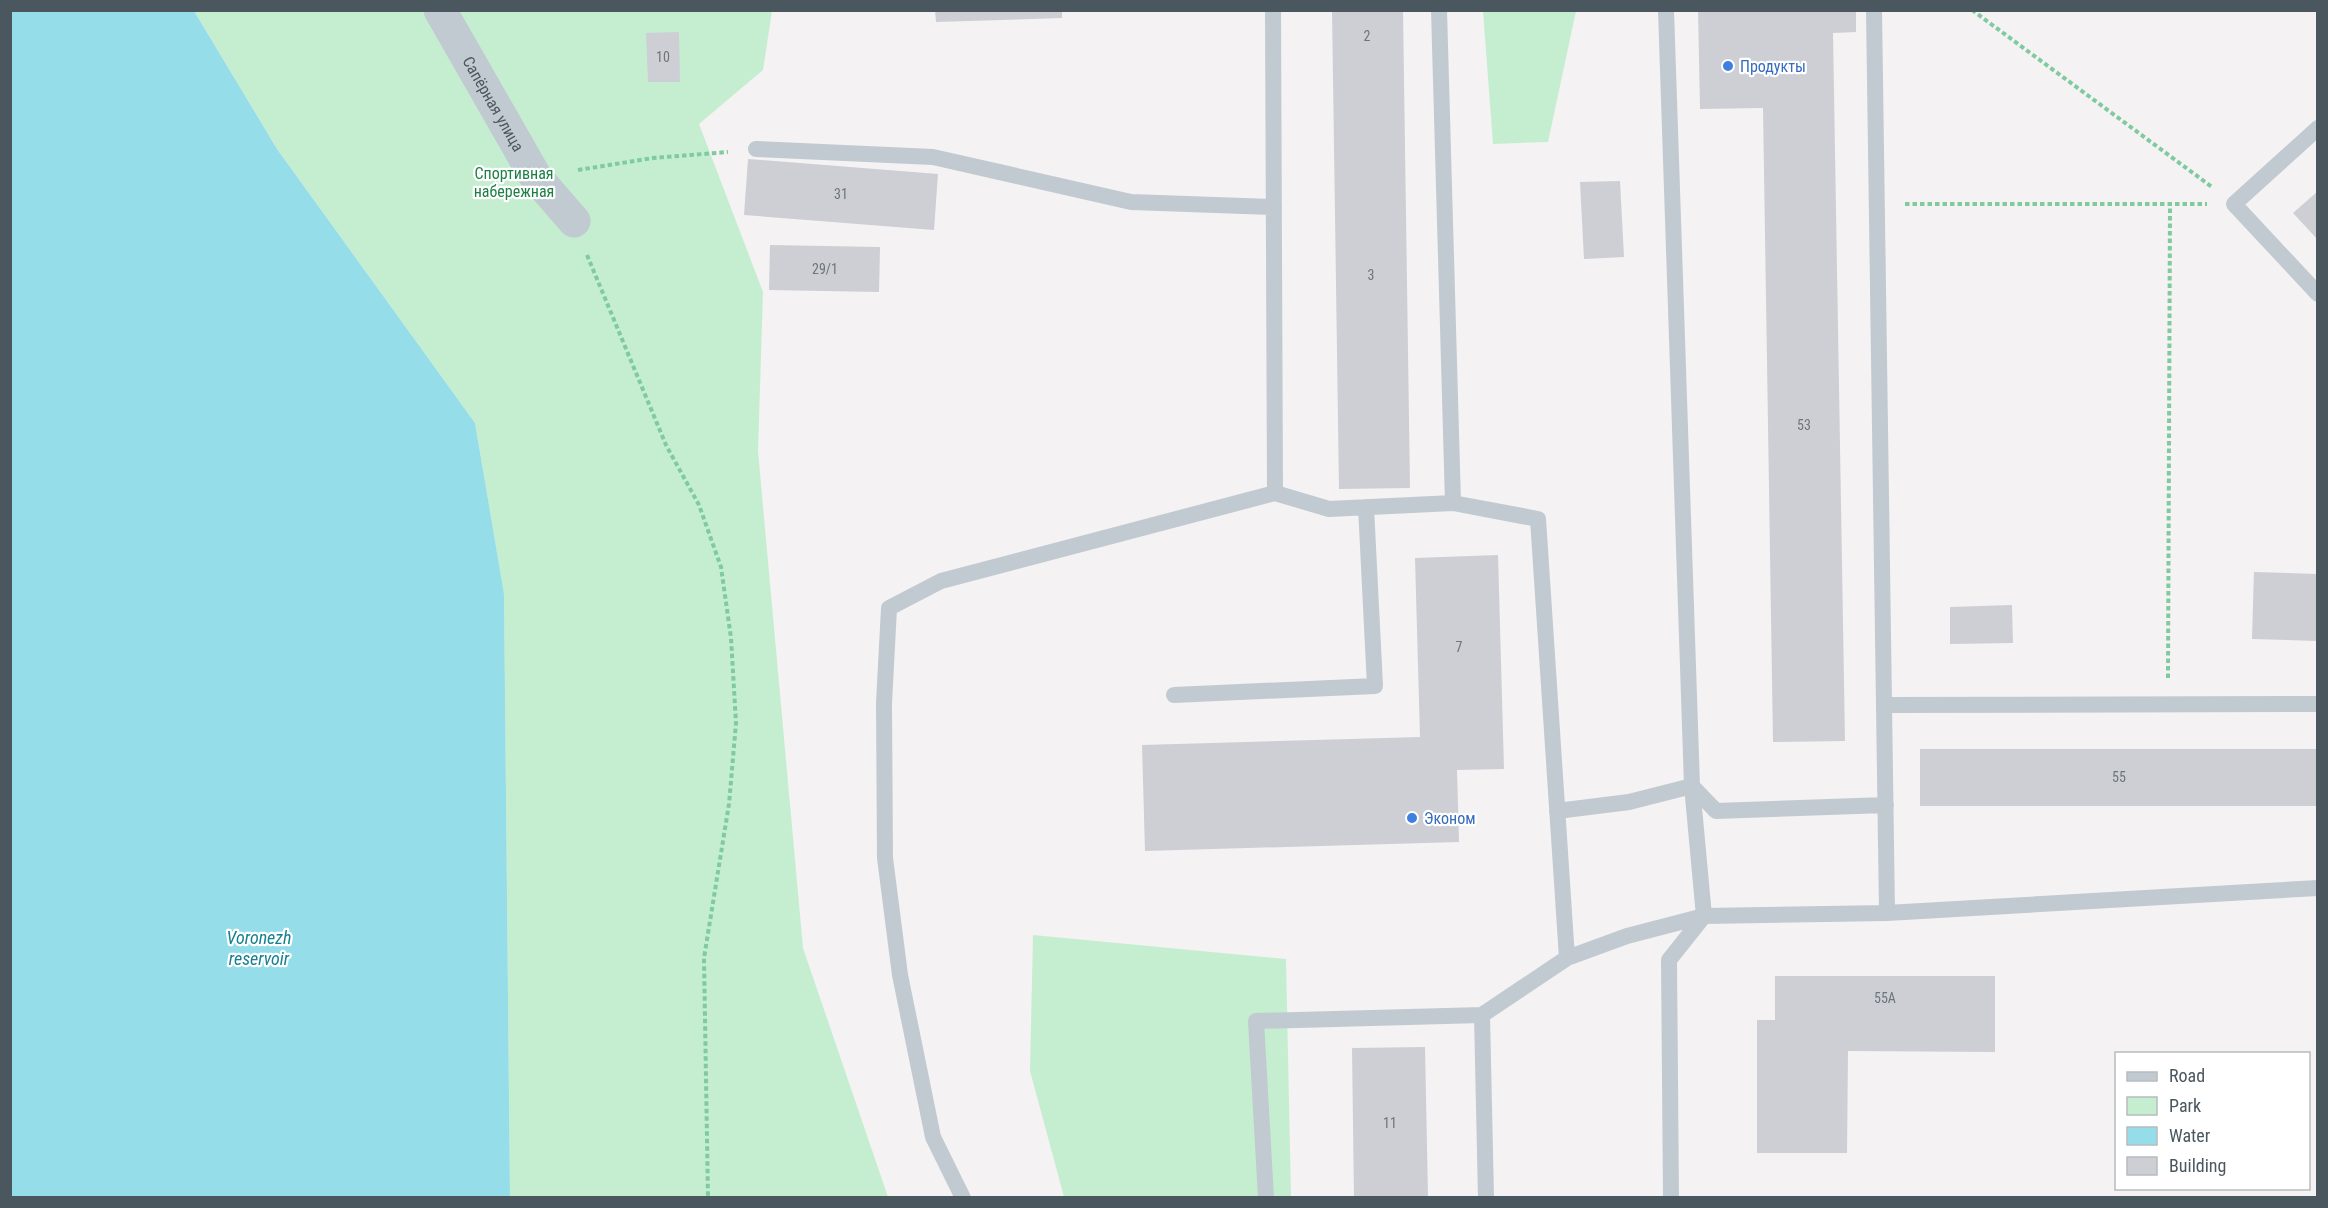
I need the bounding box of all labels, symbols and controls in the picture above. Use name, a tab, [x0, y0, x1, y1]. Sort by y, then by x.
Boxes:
house number: 2	[1364, 28, 1371, 44]
house number: 10	[656, 49, 670, 65]
street label: Сапёрная улица	[459, 53, 528, 155]
place label: Продукты	[1740, 57, 1806, 76]
marker: Продукты	[1721, 59, 1735, 73]
park label: Спортивная набережная	[474, 164, 554, 201]
house number: 31	[834, 186, 848, 202]
house number: 29/1	[812, 261, 838, 277]
house number: 3	[1368, 267, 1374, 283]
house number: 53	[1797, 417, 1811, 433]
house number: 7	[1456, 639, 1463, 655]
house number: 55	[2112, 769, 2126, 785]
place label: Эконом	[1424, 809, 1476, 828]
marker: Эконом	[1405, 811, 1419, 825]
water label: Voronezh reservoir	[227, 927, 291, 969]
house number: 55А	[1874, 990, 1896, 1006]
legend	[2115, 1052, 2310, 1190]
text: Road	[2169, 1065, 2205, 1086]
text: Park	[2169, 1095, 2201, 1116]
house number: 11	[1383, 1115, 1397, 1131]
text: Water	[2169, 1125, 2211, 1146]
text: Building	[2169, 1155, 2226, 1176]

